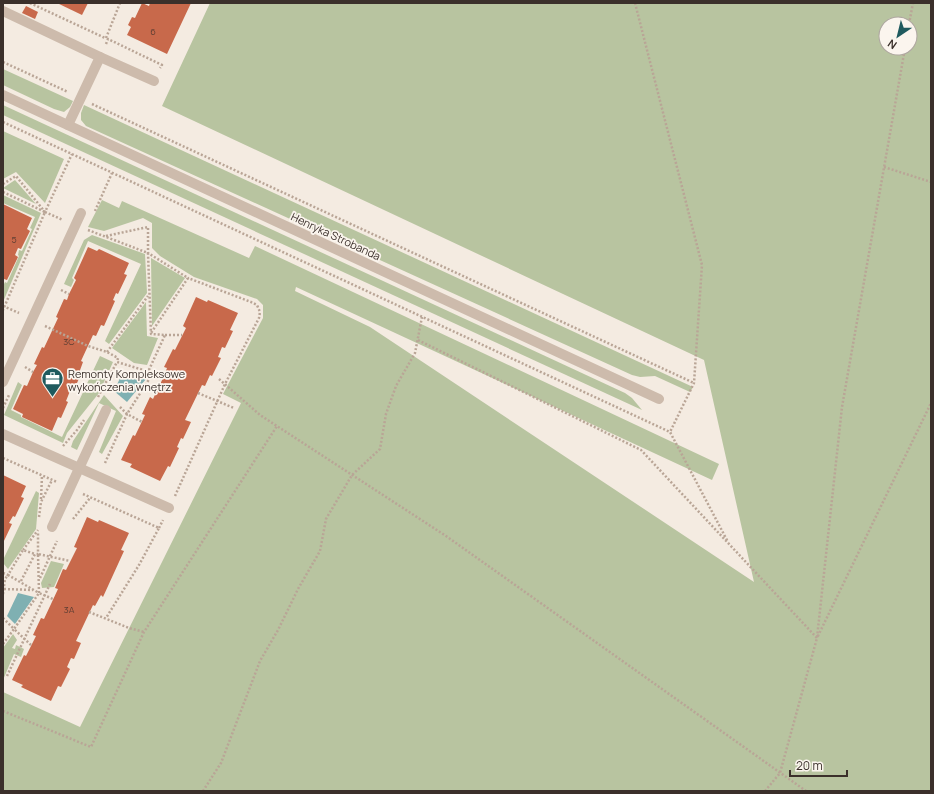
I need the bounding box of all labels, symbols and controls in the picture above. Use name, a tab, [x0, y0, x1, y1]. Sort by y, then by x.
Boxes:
north arrow	[878, 16, 918, 56]
house number: 6	[150, 25, 156, 38]
text: N	[884, 36, 900, 53]
street label: Henryka Strobanda	[289, 209, 383, 263]
house number: 5	[11, 233, 17, 246]
house number: 3C	[63, 335, 75, 348]
office icon: Remonty Kompleksowe wykończenia wnętrz	[39, 366, 65, 399]
place label: Remonty Kompleksowe wykończenia wnętrz	[68, 366, 186, 394]
house number: 3A	[64, 603, 75, 616]
scale bar	[790, 752, 847, 778]
text: 20 m	[796, 757, 823, 774]

